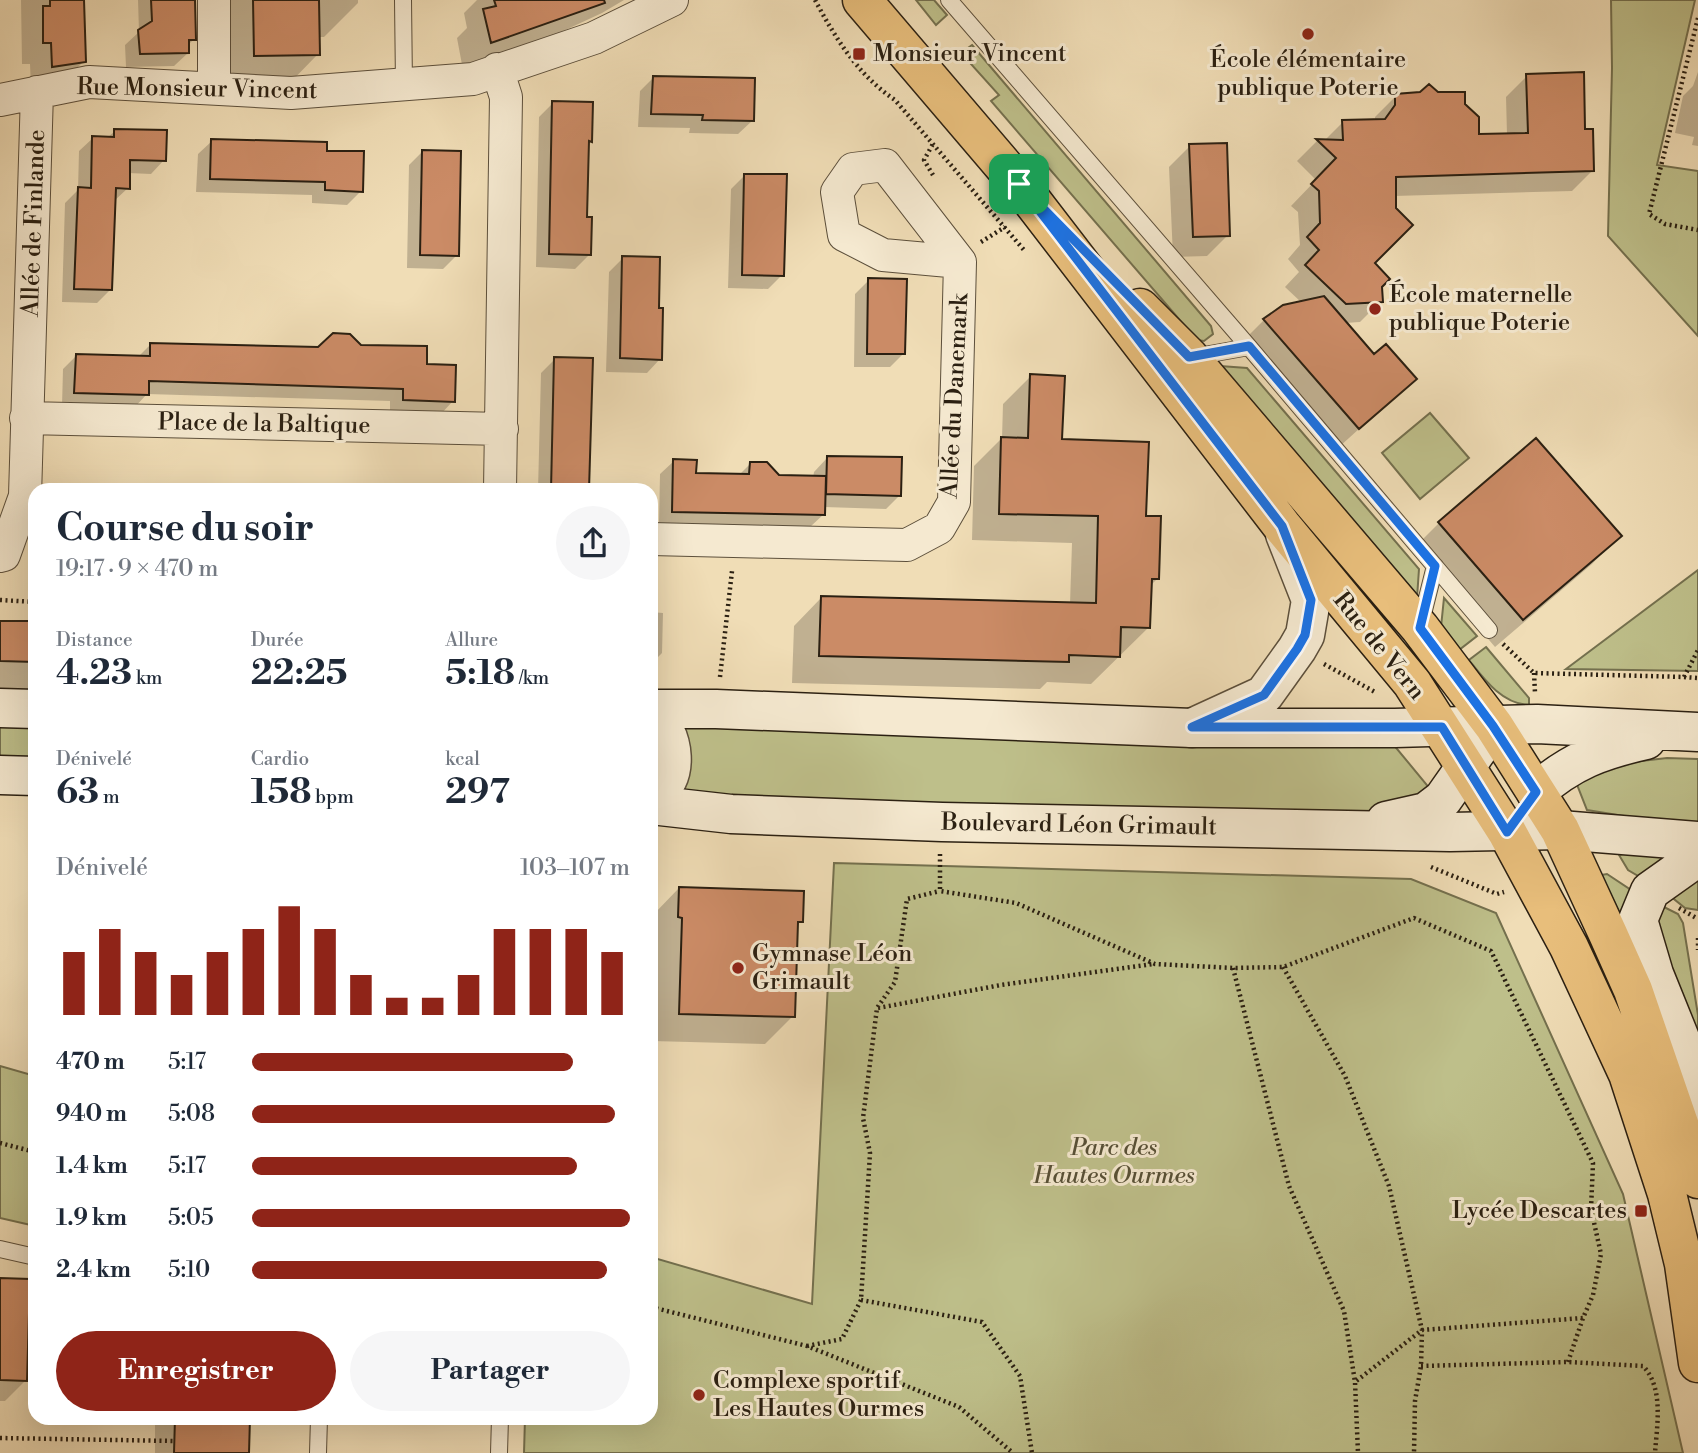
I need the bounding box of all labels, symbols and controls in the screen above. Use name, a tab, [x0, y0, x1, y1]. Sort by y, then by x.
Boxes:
marker: École élémentaire publique Poterie	[1300, 26, 1316, 42]
place label: Monsieur Vincent	[873, 39, 1067, 69]
place label: École élémentaire publique Poterie	[1210, 44, 1406, 103]
marker: Monsieur Vincent	[851, 46, 867, 62]
street label: Rue Monsieur Vincent	[76, 72, 318, 106]
street label: Allée de Finlande	[16, 129, 52, 318]
pin	[989, 154, 1049, 214]
icon: arrive	[1000, 165, 1038, 203]
place label: École maternelle publique Poterie	[1389, 279, 1572, 338]
street label: Allée du Danemark	[935, 291, 975, 500]
marker: École maternelle publique Poterie	[1367, 301, 1383, 317]
street label: Place de la Baltique	[157, 407, 371, 441]
text: Course du soir	[56, 505, 314, 552]
button: share	[556, 506, 630, 580]
text: 19:17 · 9 × 470 m	[56, 555, 218, 583]
street label: Rue de Vern	[1326, 586, 1432, 706]
text: Distance	[56, 628, 133, 652]
text: Durée	[251, 628, 304, 652]
text: Allure	[445, 628, 498, 652]
text: 4.23	[56, 652, 132, 695]
text: 22:25	[251, 652, 348, 695]
text: 5:18	[445, 652, 515, 695]
text: km	[132, 666, 162, 690]
text: /km	[515, 666, 549, 690]
text: Dénivelé	[56, 747, 132, 771]
text: Cardio	[251, 747, 309, 771]
text: kcal	[445, 747, 480, 771]
text: 63	[56, 771, 99, 814]
text: 158	[251, 771, 311, 814]
text: 297	[445, 771, 510, 814]
text: m	[99, 785, 120, 809]
text: bpm	[311, 785, 354, 809]
street label: Boulevard Léon Grimault	[940, 808, 1218, 842]
text: Dénivelé	[56, 854, 148, 882]
text: 103–107 m	[520, 854, 630, 882]
place label: Gymnase Léon Grimault	[752, 939, 912, 997]
marker: Gymnase Léon Grimault	[730, 960, 746, 976]
text: 470 m	[56, 1048, 125, 1076]
text: 5:17	[168, 1048, 206, 1076]
text: 940 m	[56, 1100, 127, 1128]
text: 5:08	[168, 1100, 215, 1128]
park label: Parc des Hautes Ourmes	[1032, 1133, 1195, 1191]
text: 1.4 km	[56, 1152, 128, 1180]
text: 5:17	[168, 1152, 206, 1180]
place label: Lycée Descartes	[1452, 1196, 1627, 1226]
marker: Lycée Descartes	[1633, 1203, 1649, 1219]
text: 1.9 km	[56, 1204, 127, 1232]
text: 5:05	[168, 1204, 214, 1232]
text: 2.4 km	[56, 1256, 131, 1284]
text: 5:10	[168, 1256, 210, 1284]
button: Enregistrer	[56, 1331, 336, 1411]
button: Partager	[350, 1331, 630, 1411]
place label: Complexe sportif Les Hautes Ourmes	[713, 1366, 924, 1424]
marker: Complexe sportif Les Hautes Ourmes	[691, 1387, 707, 1403]

